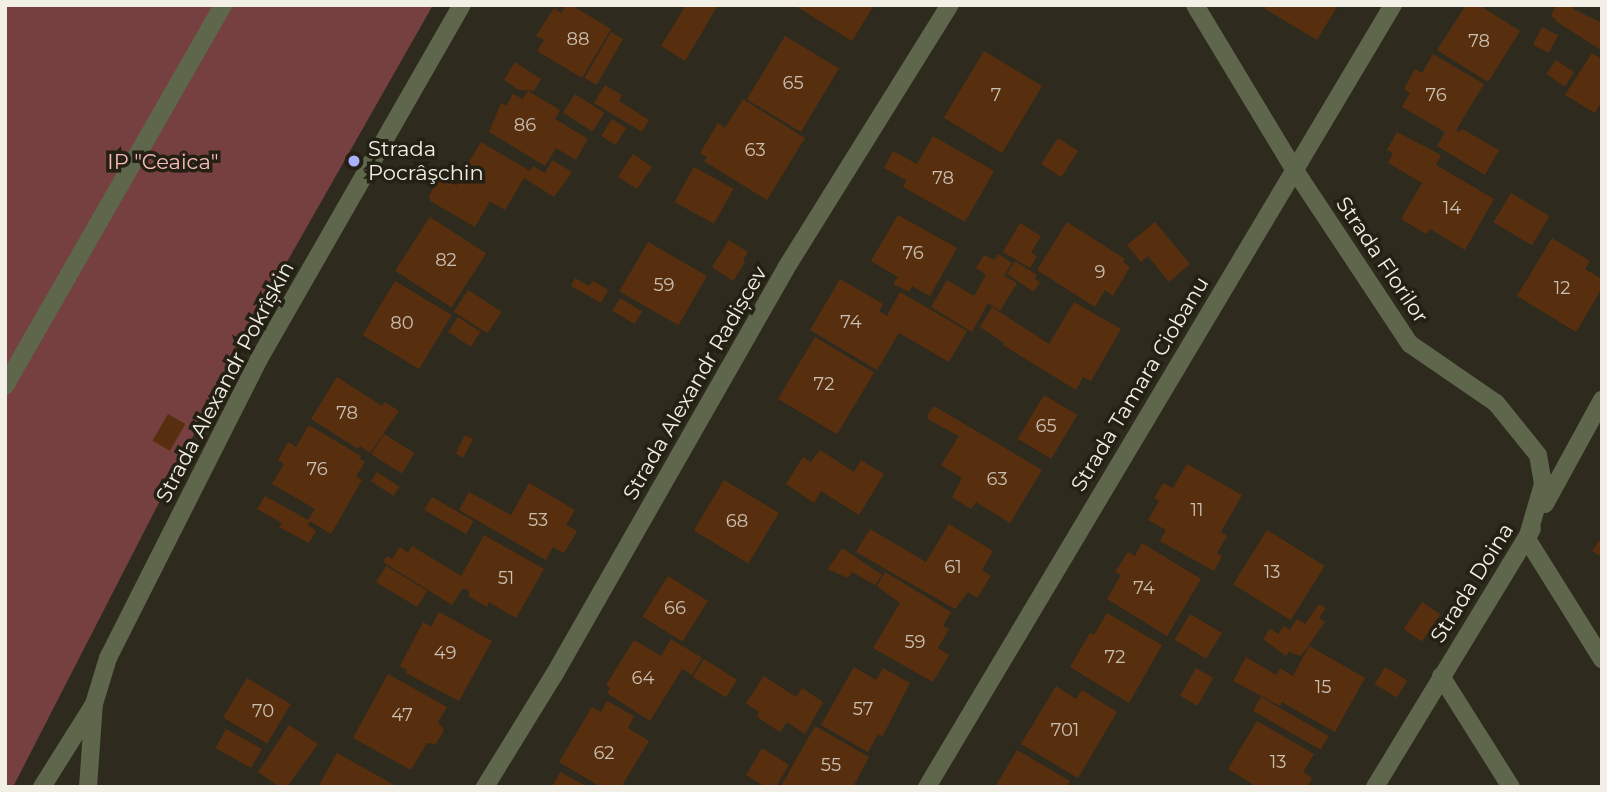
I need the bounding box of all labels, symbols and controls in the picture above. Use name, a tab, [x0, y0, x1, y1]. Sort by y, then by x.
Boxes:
house number: 88	[567, 28, 589, 50]
house number: 78	[1468, 30, 1490, 52]
house number: 65	[782, 72, 804, 94]
house number: 7	[991, 84, 1001, 106]
house number: 76	[1425, 84, 1447, 106]
house number: 86	[514, 114, 536, 136]
place label: Strada Pocrâşchin	[368, 136, 484, 186]
house number: 63	[744, 139, 766, 161]
park label: IP "Ceaica"	[107, 149, 219, 175]
marker: Strada Pocrâşchin	[346, 153, 362, 169]
house number: 78	[932, 167, 954, 189]
street label: Strada Florilor	[1331, 192, 1433, 328]
house number: 14	[1443, 197, 1461, 219]
house number: 76	[902, 242, 924, 264]
house number: 82	[435, 249, 457, 271]
street label: Strada Alexandr Pokrîșkin	[151, 257, 299, 507]
house number: 9	[1095, 261, 1105, 283]
street label: Strada Alexandr Radișcev	[618, 262, 772, 504]
street label: Strada Tamara Ciobanu	[1066, 272, 1214, 496]
house number: 59	[653, 274, 675, 296]
house number: 12	[1554, 277, 1570, 299]
house number: 74	[840, 311, 862, 333]
house number: 80	[390, 312, 414, 334]
house number: 72	[814, 373, 834, 395]
house number: 78	[336, 402, 358, 424]
house number: 65	[1035, 415, 1057, 437]
house number: 76	[306, 458, 328, 480]
house number: 63	[986, 468, 1008, 490]
house number: 11	[1191, 499, 1203, 521]
house number: 53	[528, 509, 548, 531]
house number: 68	[726, 510, 748, 532]
street label: Strada Doina	[1425, 519, 1519, 647]
house number: 61	[944, 556, 962, 578]
house number: 13	[1264, 561, 1280, 583]
house number: 51	[498, 567, 514, 589]
house number: 74	[1133, 577, 1155, 599]
house number: 66	[664, 597, 686, 619]
house number: 59	[904, 631, 926, 653]
house number: 49	[434, 642, 456, 664]
house number: 72	[1105, 646, 1125, 668]
house number: 64	[632, 667, 654, 689]
house number: 15	[1315, 676, 1331, 698]
house number: 57	[853, 698, 873, 720]
house number: 70	[252, 700, 274, 722]
house number: 47	[391, 704, 413, 726]
house number: 701	[1051, 719, 1079, 741]
house number: 62	[593, 742, 615, 764]
house number: 13	[1270, 751, 1286, 773]
house number: 55	[821, 754, 841, 776]

